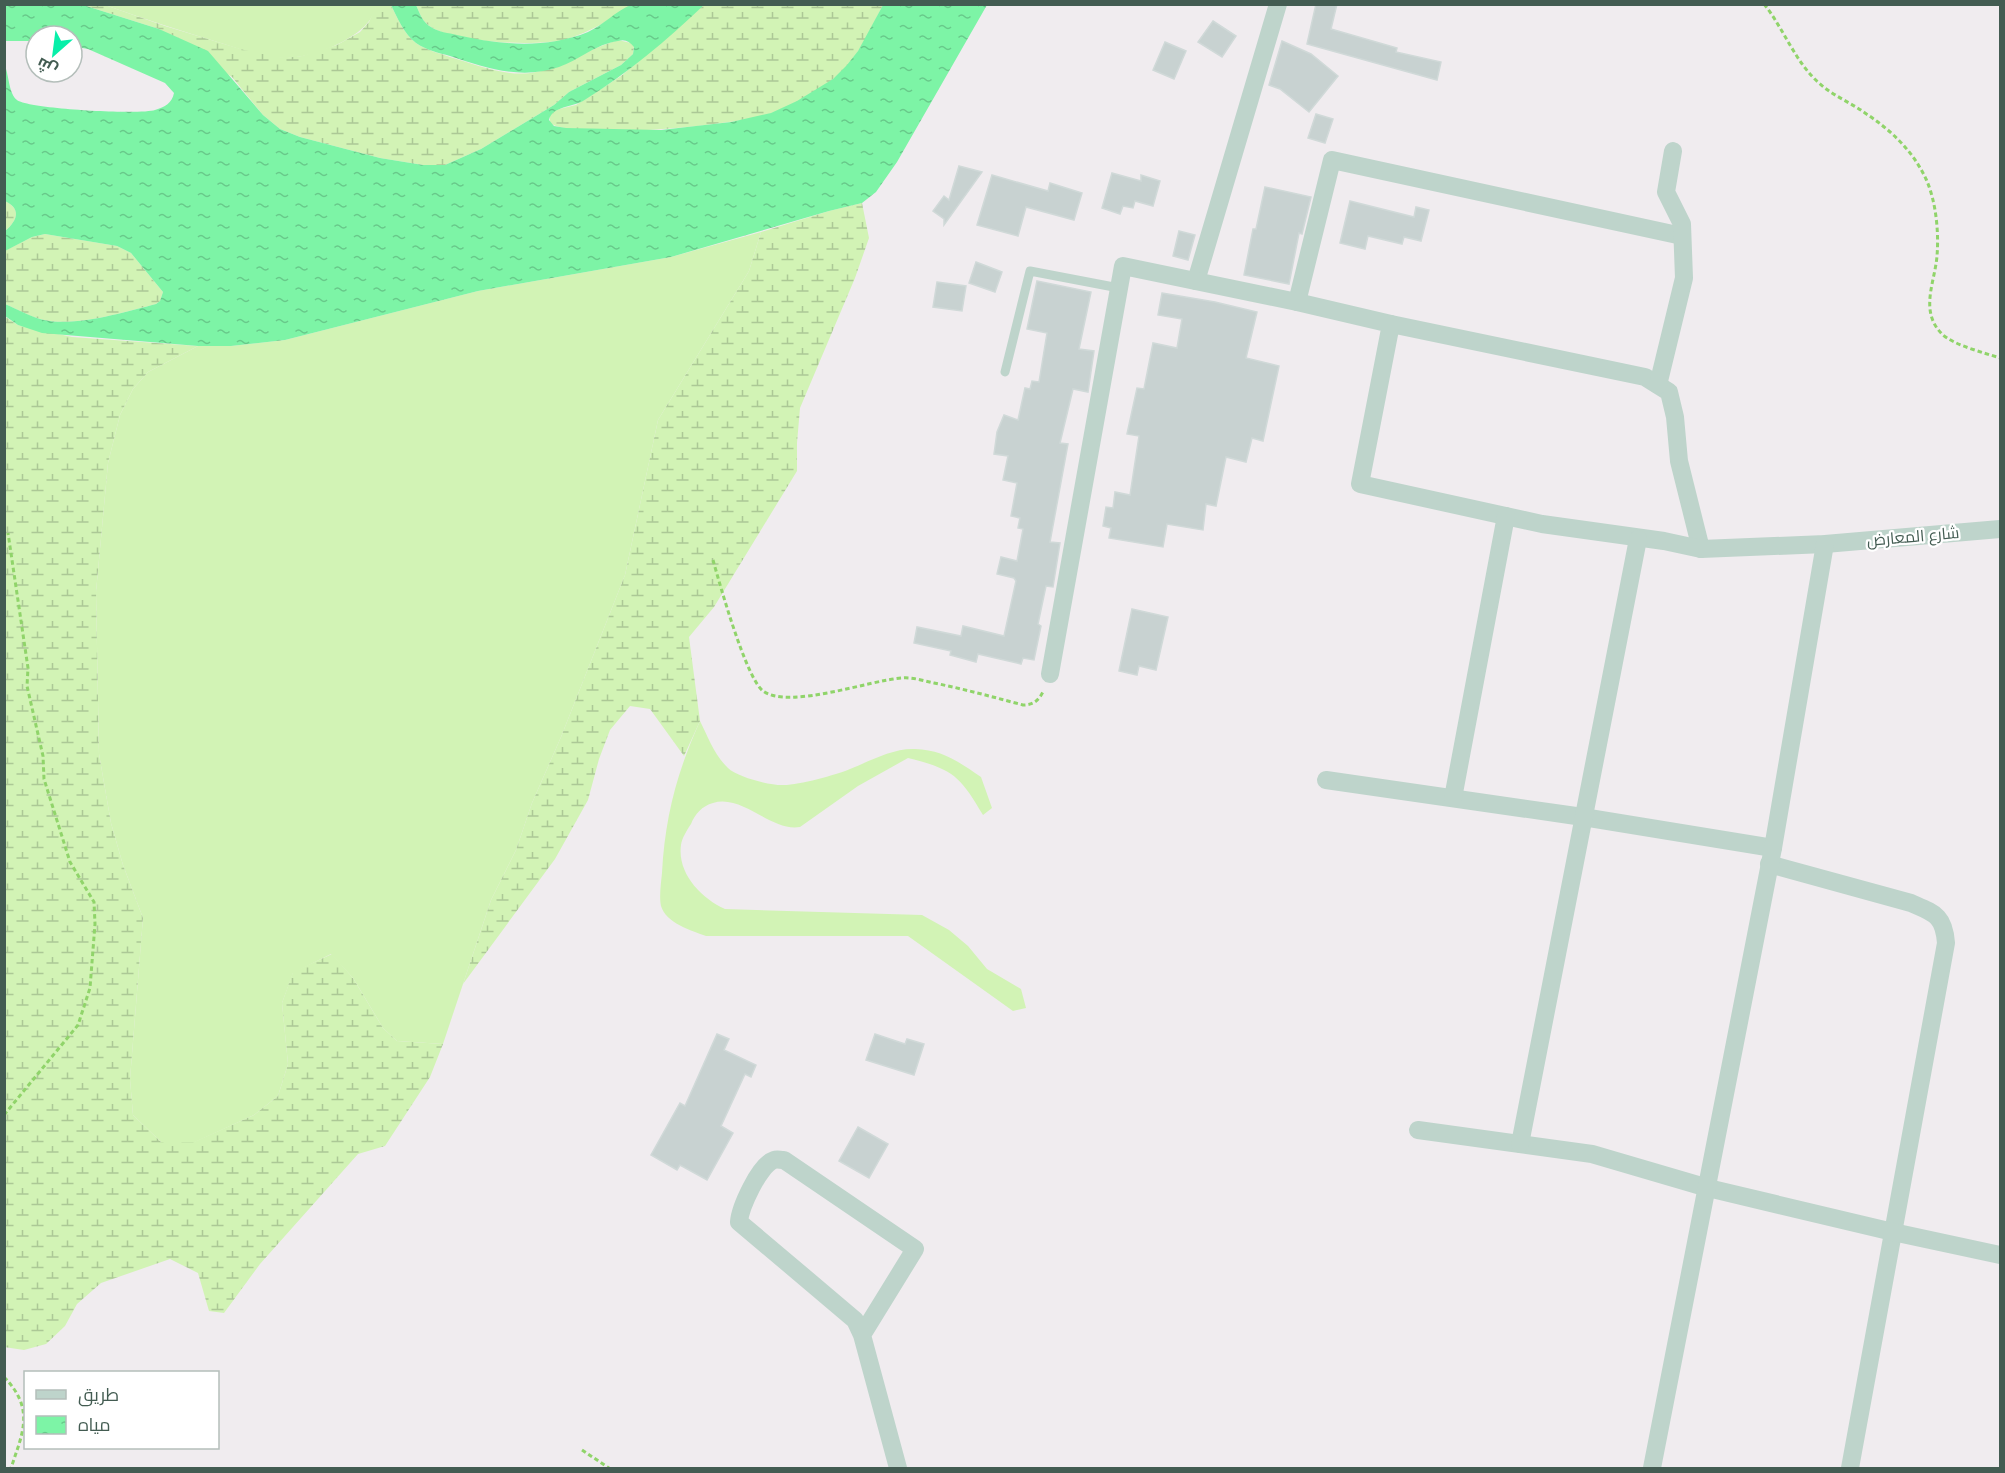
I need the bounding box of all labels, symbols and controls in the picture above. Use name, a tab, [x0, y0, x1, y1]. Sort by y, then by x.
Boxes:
north arrow	[24, 24, 84, 84]
text: ش	[33, 53, 61, 81]
street label: شارع المعارض	[1866, 522, 1960, 552]
legend	[24, 1371, 219, 1449]
text: طريق	[78, 1383, 119, 1407]
text: مياه	[78, 1413, 111, 1437]

